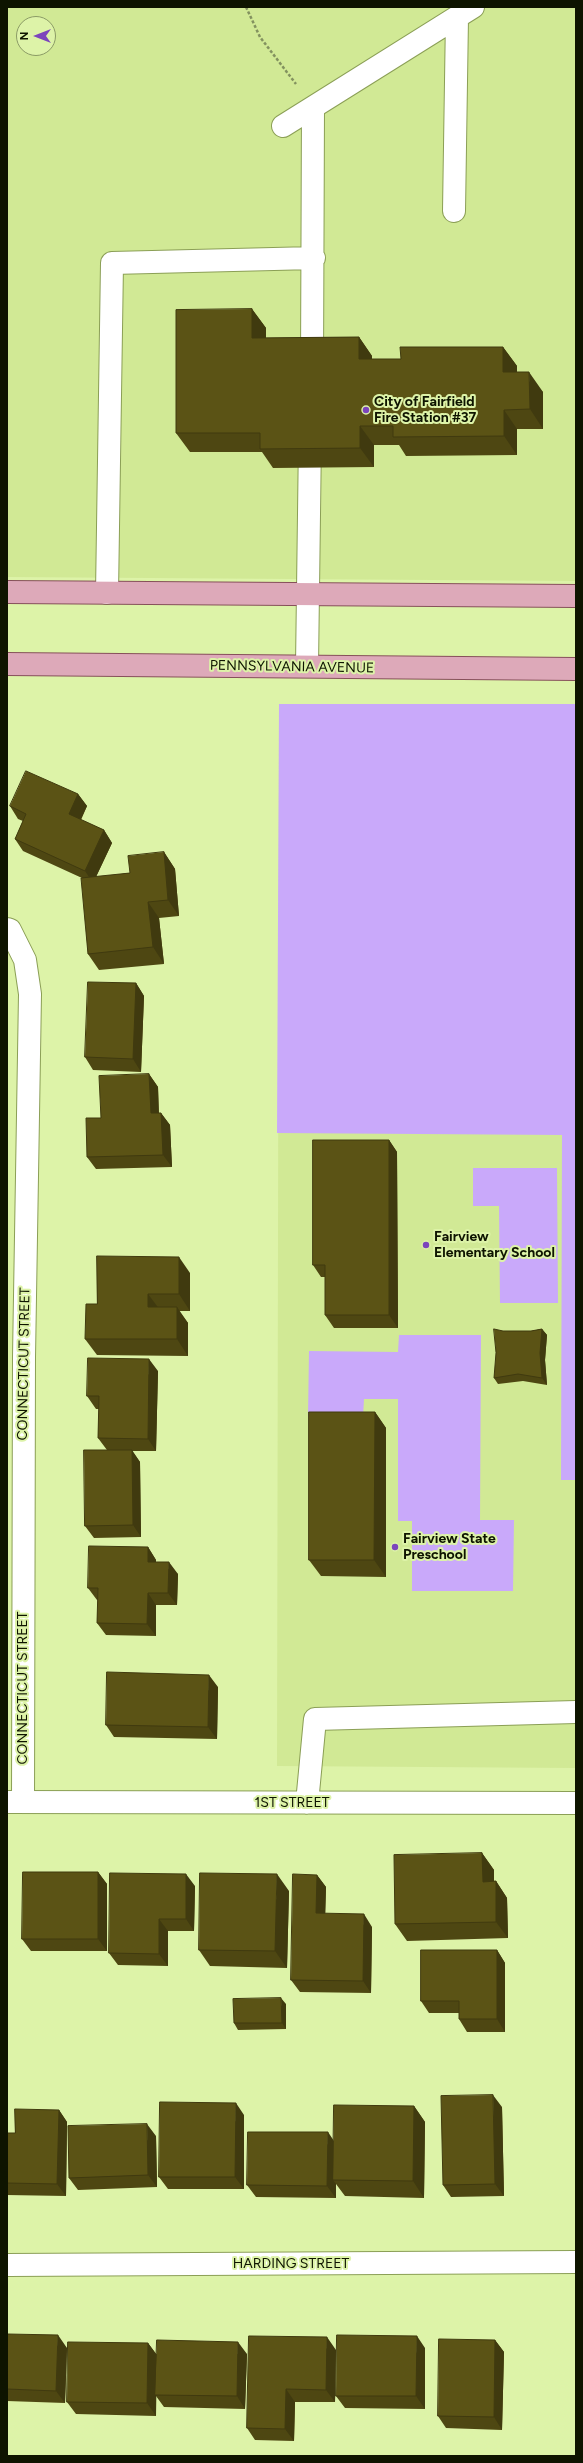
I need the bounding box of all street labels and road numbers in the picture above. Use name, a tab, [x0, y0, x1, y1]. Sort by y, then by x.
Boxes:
street label: PENNSYLVANIA AVENUE	[210, 657, 374, 677]
street label: CONNECTICUT STREET	[14, 1287, 34, 1441]
street label: CONNECTICUT STREET	[15, 1612, 31, 1764]
street label: 1ST STREET	[255, 1795, 329, 1811]
street label: HARDING STREET	[233, 2256, 349, 2272]

